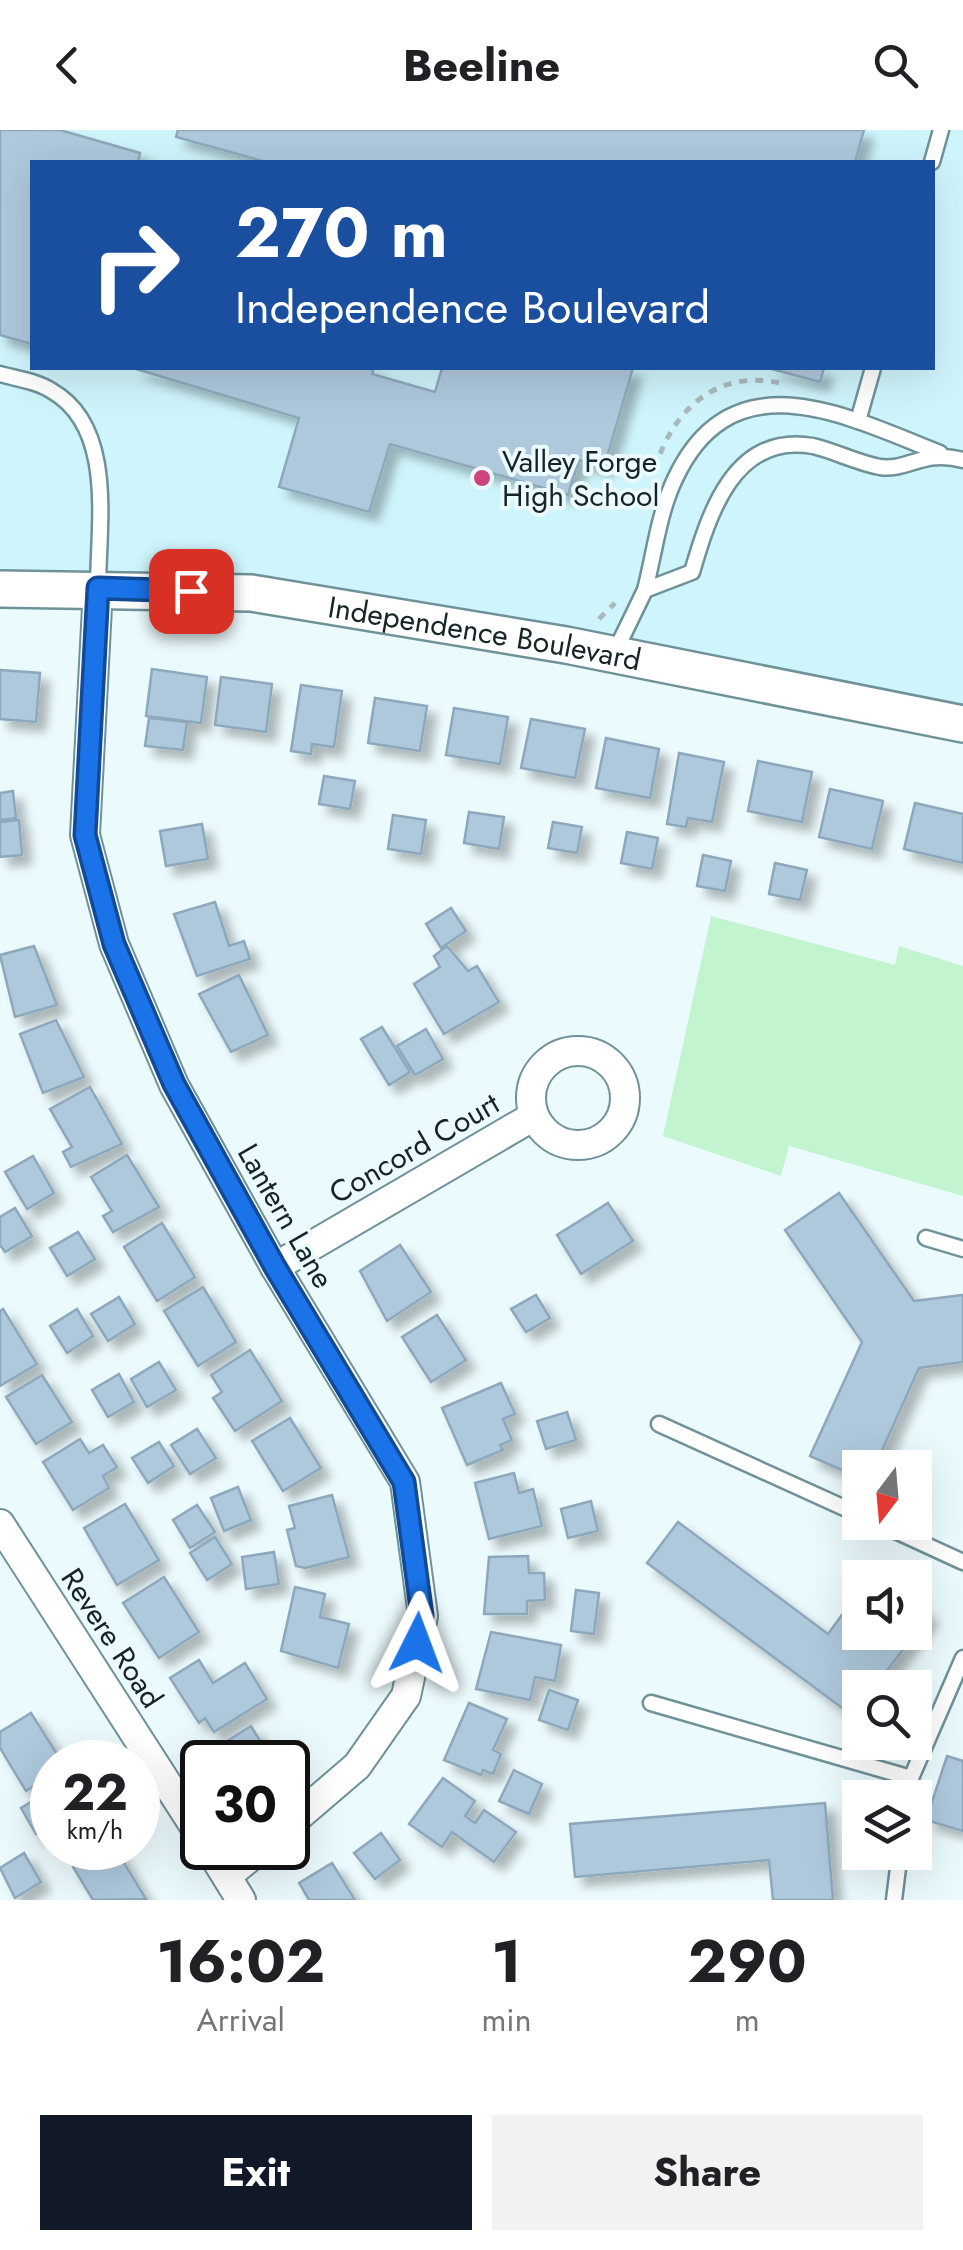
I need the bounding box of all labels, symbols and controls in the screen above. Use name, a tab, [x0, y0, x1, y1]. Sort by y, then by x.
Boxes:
text: Beeline	[403, 33, 560, 98]
icon: back	[40, 38, 95, 93]
icon: search	[868, 38, 923, 93]
text: 270 m	[235, 182, 448, 283]
icon: right	[70, 200, 200, 330]
text: Independence Boulevard	[235, 275, 710, 340]
place label: Valley Forge High School	[502, 440, 659, 517]
marker: Valley Forge High School	[471, 467, 493, 489]
pin	[149, 549, 234, 634]
icon: arrive	[164, 564, 219, 619]
street label: Independence Boulevard	[325, 585, 645, 681]
street label: Concord Court	[321, 1081, 508, 1214]
street label: Lantern Lane	[227, 1136, 345, 1296]
north arrow	[842, 1450, 932, 1540]
map controls	[842, 1450, 932, 1870]
street label: Revere Road	[51, 1560, 173, 1716]
button: sound	[842, 1560, 932, 1650]
position arrow	[365, 1591, 469, 1695]
button: search	[842, 1670, 932, 1760]
speed limit sign: 30	[180, 1740, 310, 1870]
text: 22	[62, 1756, 128, 1829]
button: layers	[842, 1780, 932, 1870]
text: km/h	[67, 1812, 123, 1848]
text: 16:02	[156, 1918, 325, 2005]
text: 1	[491, 1918, 522, 2005]
text: 290	[688, 1918, 807, 2005]
text: Arrival	[197, 1997, 285, 2043]
text: min	[481, 1997, 531, 2043]
text: m	[735, 1997, 760, 2043]
button: Exit	[40, 2115, 472, 2230]
button: Share	[492, 2115, 923, 2230]

